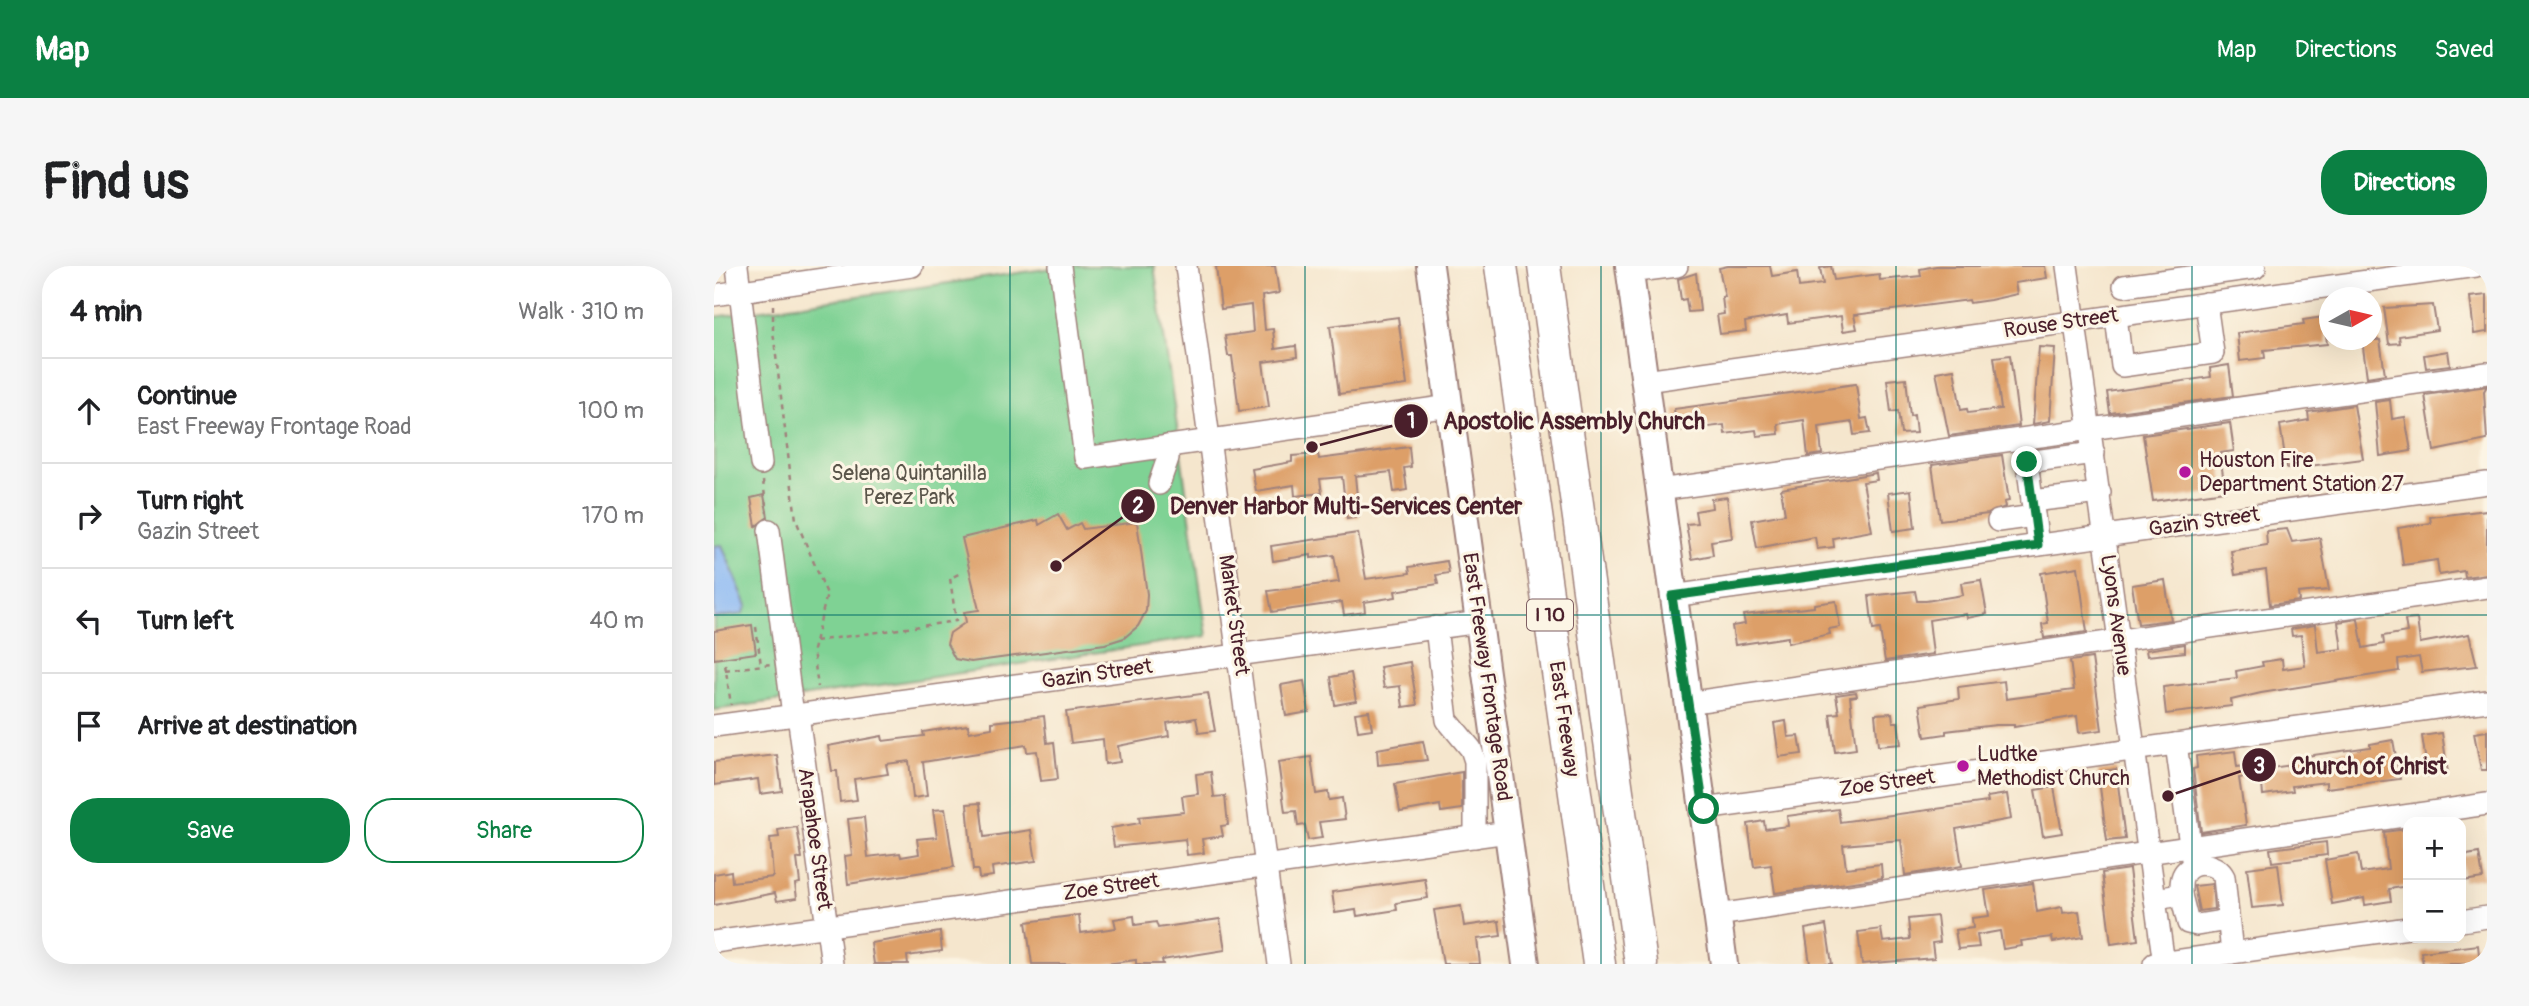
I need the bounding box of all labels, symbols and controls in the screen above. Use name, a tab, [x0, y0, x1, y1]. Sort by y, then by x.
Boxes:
text: Map	[35, 29, 90, 70]
text: Map	[2217, 35, 2257, 64]
text: Directions	[2295, 35, 2396, 64]
text: Saved	[2434, 35, 2494, 64]
button: Directions	[2321, 150, 2487, 215]
text: Find us	[42, 152, 189, 213]
north arrow	[2319, 287, 2382, 350]
text: 4 min	[70, 293, 143, 330]
text: Walk · 310 m	[518, 297, 644, 326]
street label: Rouse Street	[2002, 302, 2120, 344]
text: Continue	[137, 380, 237, 412]
icon: ahead	[70, 392, 108, 430]
text: 100 m	[578, 396, 644, 425]
callout: Apostolic Assembly Church	[1394, 399, 1719, 443]
text: Apostolic Assembly Church	[1443, 407, 1705, 436]
text: 1	[1407, 408, 1415, 435]
text: East Freeway Frontage Road	[137, 412, 412, 441]
route end	[2011, 446, 2042, 477]
place label: Houston Fire Department Station 27	[2199, 447, 2404, 498]
park label: Selena Quintanilla Perez Park	[831, 460, 987, 511]
marker: Houston Fire Department Station 27	[2177, 464, 2193, 480]
callout: Denver Harbor Multi-Services Center	[1120, 484, 1536, 528]
text: Turn right	[137, 485, 243, 517]
text: Denver Harbor Multi-Services Center	[1170, 492, 1523, 521]
text: 2	[1132, 493, 1144, 520]
icon: right	[70, 497, 108, 535]
text: 170 m	[582, 501, 644, 530]
street label: Gazin Street	[2147, 501, 2262, 543]
text: Gazin Street	[137, 517, 259, 546]
street label: East Freeway Frontage Road	[1456, 551, 1518, 803]
street label: Market Street	[1212, 553, 1256, 678]
street label: Lyons Avenue	[2094, 553, 2138, 678]
road number: I 10	[1527, 600, 1573, 630]
icon: left	[70, 602, 108, 640]
text: Turn left	[137, 605, 233, 637]
text: 40 m	[590, 606, 644, 635]
street label: Gazin Street	[1040, 653, 1155, 695]
street label: East Freeway	[1543, 659, 1585, 779]
icon: arrive	[70, 707, 108, 745]
text: Arrive at destination	[137, 710, 357, 742]
place label: Ludtke Methodist Church	[1977, 741, 2130, 792]
callout: Church of Christ	[2242, 743, 2460, 787]
text: Church of Christ	[2291, 752, 2448, 781]
text: 3	[2253, 753, 2265, 780]
marker: Ludtke Methodist Church	[1955, 758, 1971, 774]
street label: Zoe Street	[1837, 763, 1937, 803]
street label: Arapahoe Street	[792, 766, 838, 912]
route start	[1688, 793, 1719, 824]
button: Save	[70, 798, 350, 863]
button: Share	[364, 798, 644, 863]
map controls	[2403, 817, 2466, 943]
button: +	[2403, 817, 2466, 880]
street label: Zoe Street	[1061, 867, 1161, 907]
button: −	[2403, 880, 2466, 943]

